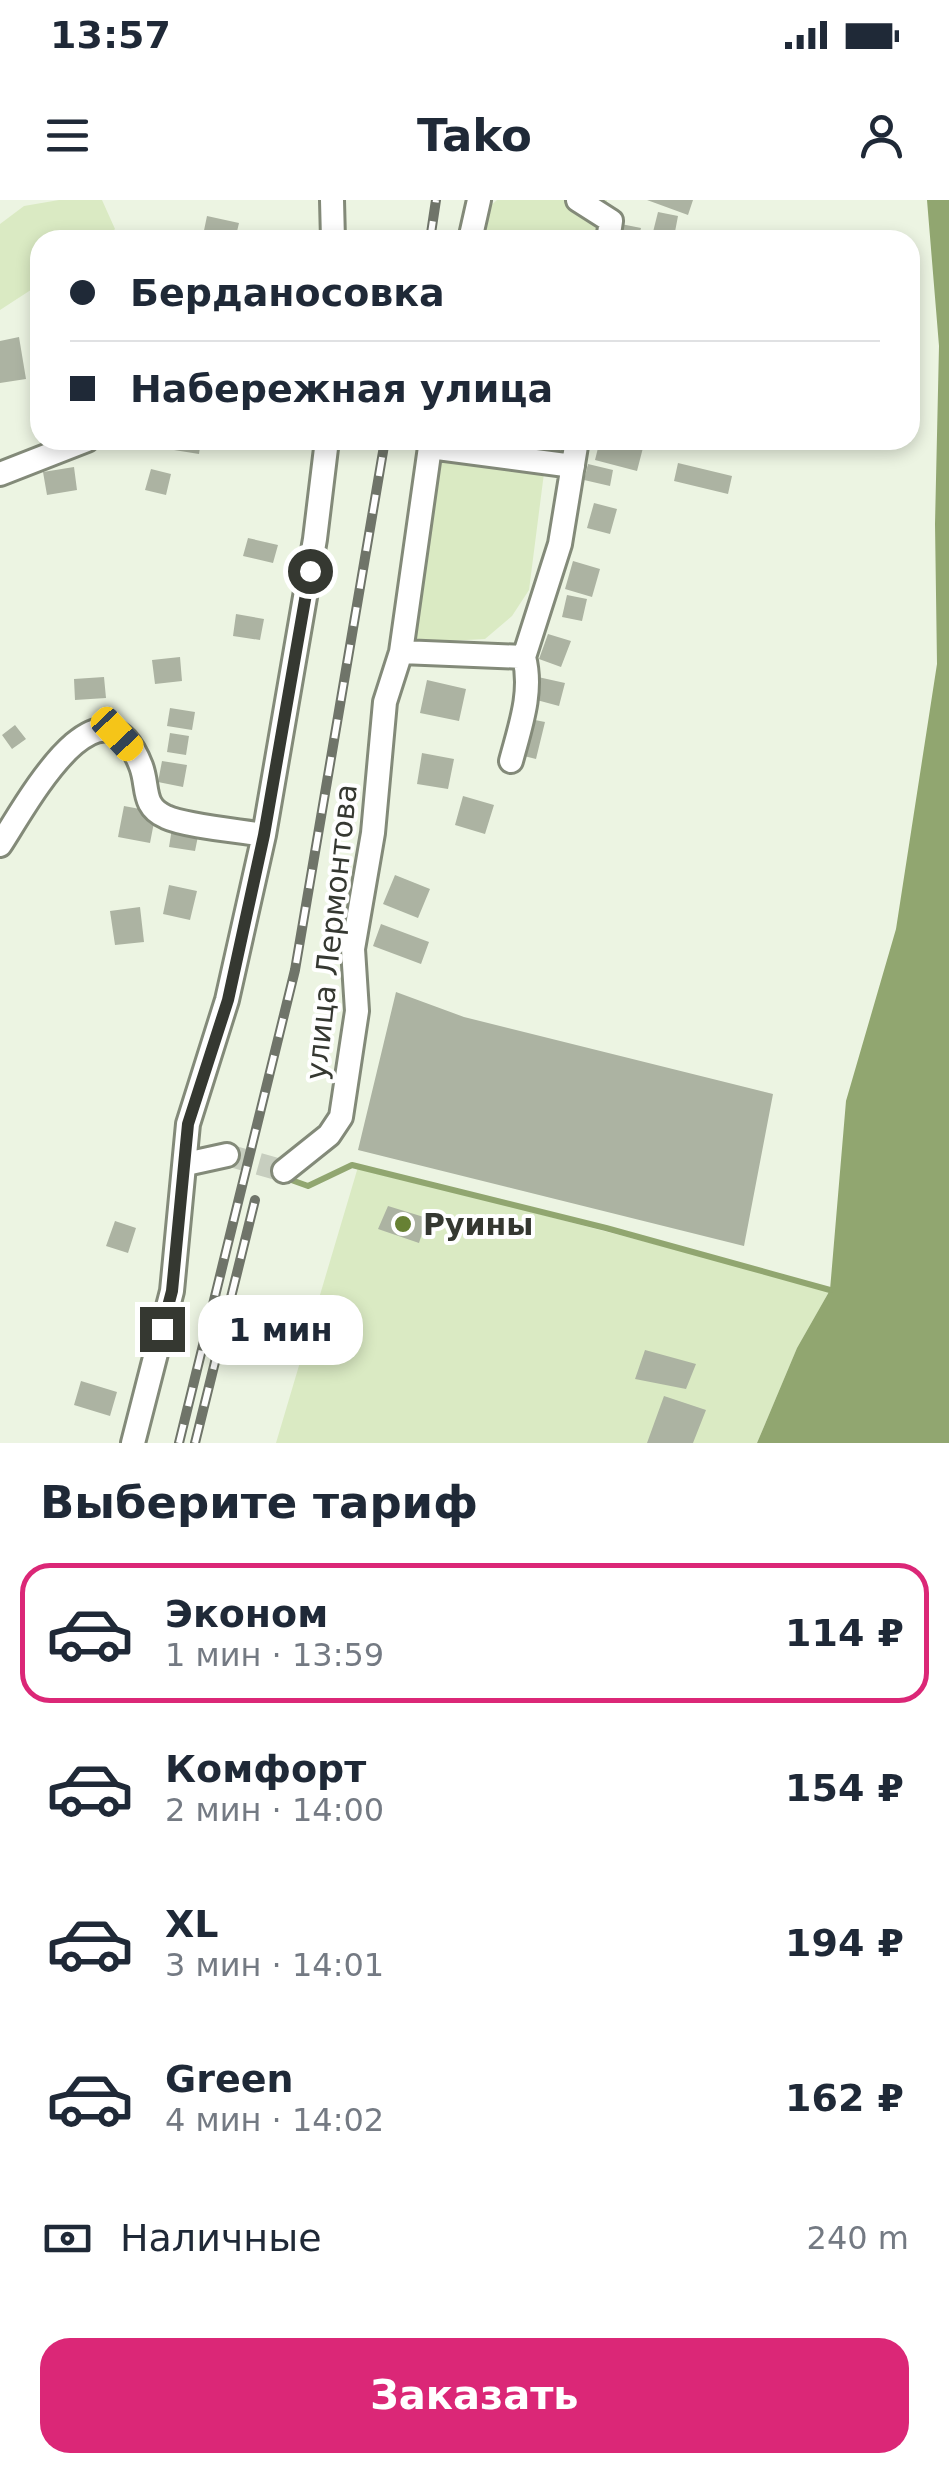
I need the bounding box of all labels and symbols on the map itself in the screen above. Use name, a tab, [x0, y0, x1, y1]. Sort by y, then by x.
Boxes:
route start	[288, 549, 333, 594]
car	[86, 702, 148, 766]
street label: улица Лермонтова	[298, 782, 364, 1082]
place label: Руины	[423, 1207, 533, 1242]
marker: Руины	[392, 1213, 414, 1235]
callout: 1 мин	[197, 1294, 362, 1364]
route end	[140, 1307, 185, 1352]

